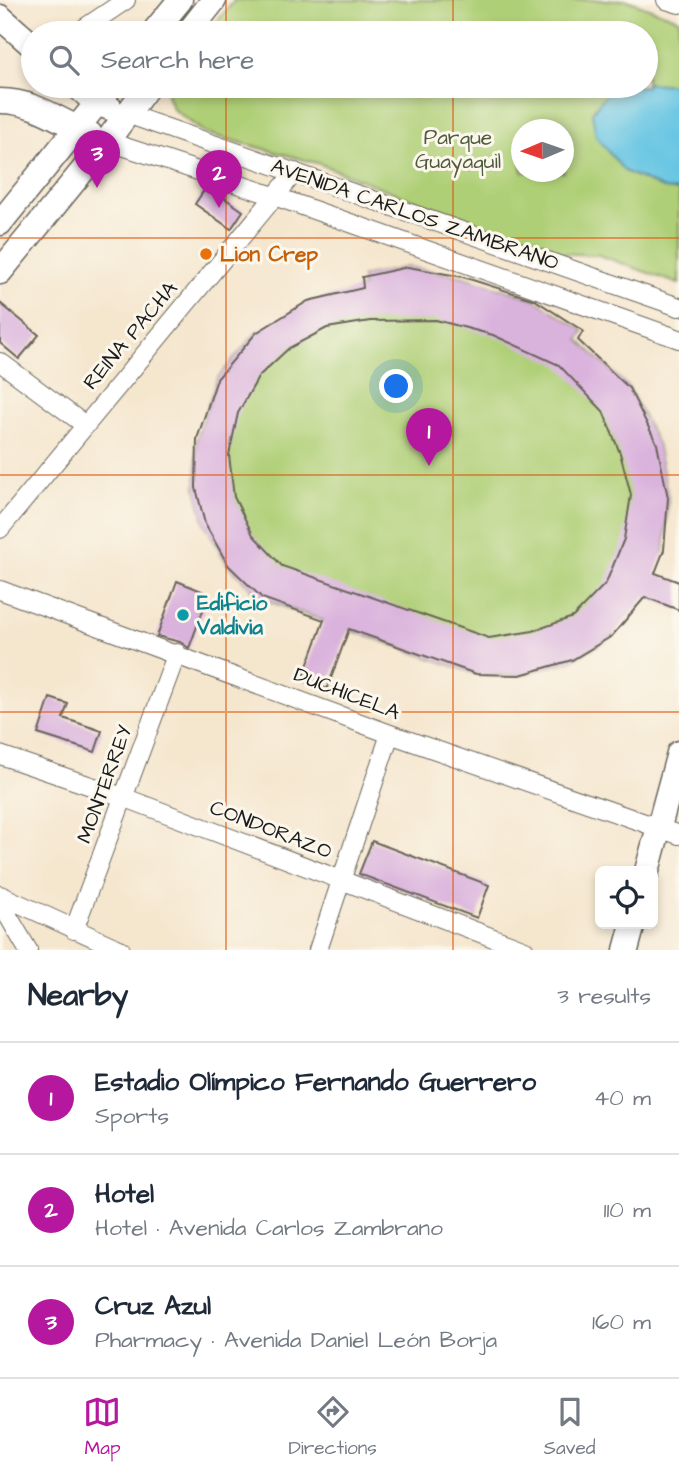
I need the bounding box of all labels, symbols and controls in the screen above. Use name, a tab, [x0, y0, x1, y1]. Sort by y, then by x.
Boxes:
search box	[21, 21, 658, 98]
icon: search	[45, 41, 83, 79]
text: Search here	[101, 42, 254, 78]
north arrow	[511, 119, 574, 182]
park label: Parque Guayaquil	[415, 123, 501, 178]
pin: 3	[74, 130, 120, 188]
pin: 2	[196, 150, 242, 208]
street label: AVENIDA CARLOS ZAMBRANO	[267, 152, 563, 277]
place label: Lion Crep	[220, 240, 318, 270]
marker: Lion Crep	[198, 246, 214, 262]
street label: REINA PACHA	[76, 274, 185, 396]
your location	[379, 369, 413, 403]
pin: 1	[406, 408, 452, 466]
place label: Edificio Valdivia	[196, 589, 267, 642]
marker: Edificio Valdivia	[175, 607, 191, 623]
street label: DUCHICELA	[290, 660, 405, 727]
street label: MONTERREY	[70, 721, 139, 847]
street label: CONDORAZO	[206, 793, 336, 866]
map controls	[595, 866, 658, 929]
button: locate	[595, 866, 658, 929]
text: Nearby	[28, 975, 128, 1017]
text: 3 results	[557, 980, 651, 1012]
text: Estadio Olímpico Fernando Guerrero	[95, 1064, 536, 1100]
text: 1	[50, 1082, 52, 1114]
text: 40 m	[594, 1082, 651, 1114]
text: Sports	[95, 1100, 169, 1132]
text: Hotel	[95, 1176, 154, 1212]
text: 2	[44, 1194, 58, 1226]
text: 110 m	[603, 1194, 651, 1226]
text: Hotel · Avenida Carlos Zambrano	[95, 1212, 443, 1244]
text: Cruz Azul	[95, 1288, 211, 1324]
text: 3	[45, 1306, 57, 1338]
text: 160 m	[592, 1306, 651, 1338]
text: Pharmacy · Avenida Daniel León Borja	[95, 1324, 497, 1356]
tab: Map	[83, 1393, 121, 1462]
tab: Directions	[288, 1393, 377, 1462]
tab: Saved	[544, 1393, 595, 1462]

